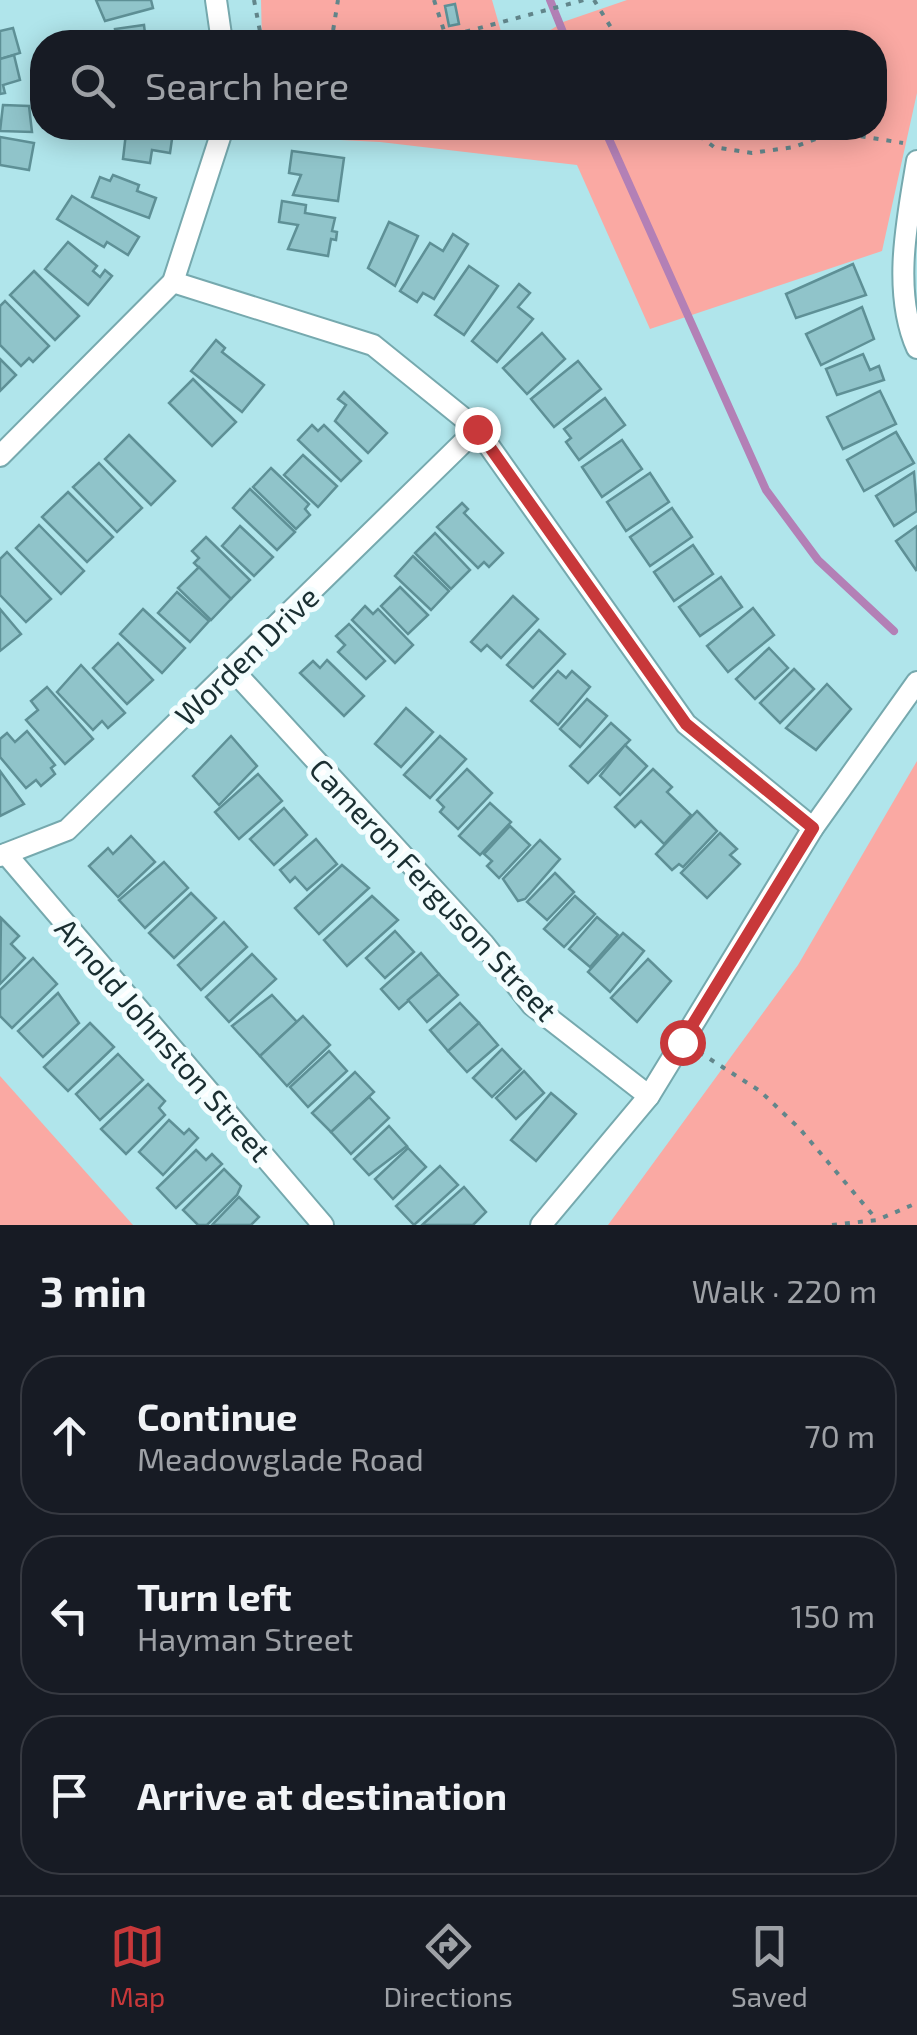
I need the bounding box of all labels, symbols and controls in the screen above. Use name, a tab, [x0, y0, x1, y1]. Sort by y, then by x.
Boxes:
search box	[30, 30, 887, 140]
icon: search	[65, 58, 120, 113]
text: Search here	[145, 62, 349, 108]
route end	[455, 407, 501, 453]
street label: Worden Drive	[167, 578, 325, 732]
street label: Cameron Ferguson Street	[303, 750, 565, 1028]
street label: Arnold Johnston Street	[49, 910, 279, 1168]
route start	[660, 1020, 706, 1066]
text: 3 min	[40, 1265, 147, 1315]
text: Walk · 220 m	[692, 1271, 877, 1309]
text: Continue	[137, 1393, 297, 1439]
icon: ahead	[42, 1408, 97, 1463]
text: 70 m	[804, 1416, 875, 1454]
text: Meadowglade Road	[137, 1439, 424, 1477]
text: Turn left	[137, 1573, 292, 1619]
icon: left	[42, 1588, 97, 1643]
text: 150 m	[791, 1596, 875, 1634]
text: Hayman Street	[137, 1619, 353, 1657]
icon: arrive	[42, 1768, 97, 1823]
text: Arrive at destination	[137, 1772, 507, 1818]
tab: Map	[109, 1919, 165, 2013]
tab: Directions	[384, 1919, 513, 2013]
tab: Saved	[731, 1919, 808, 2013]

